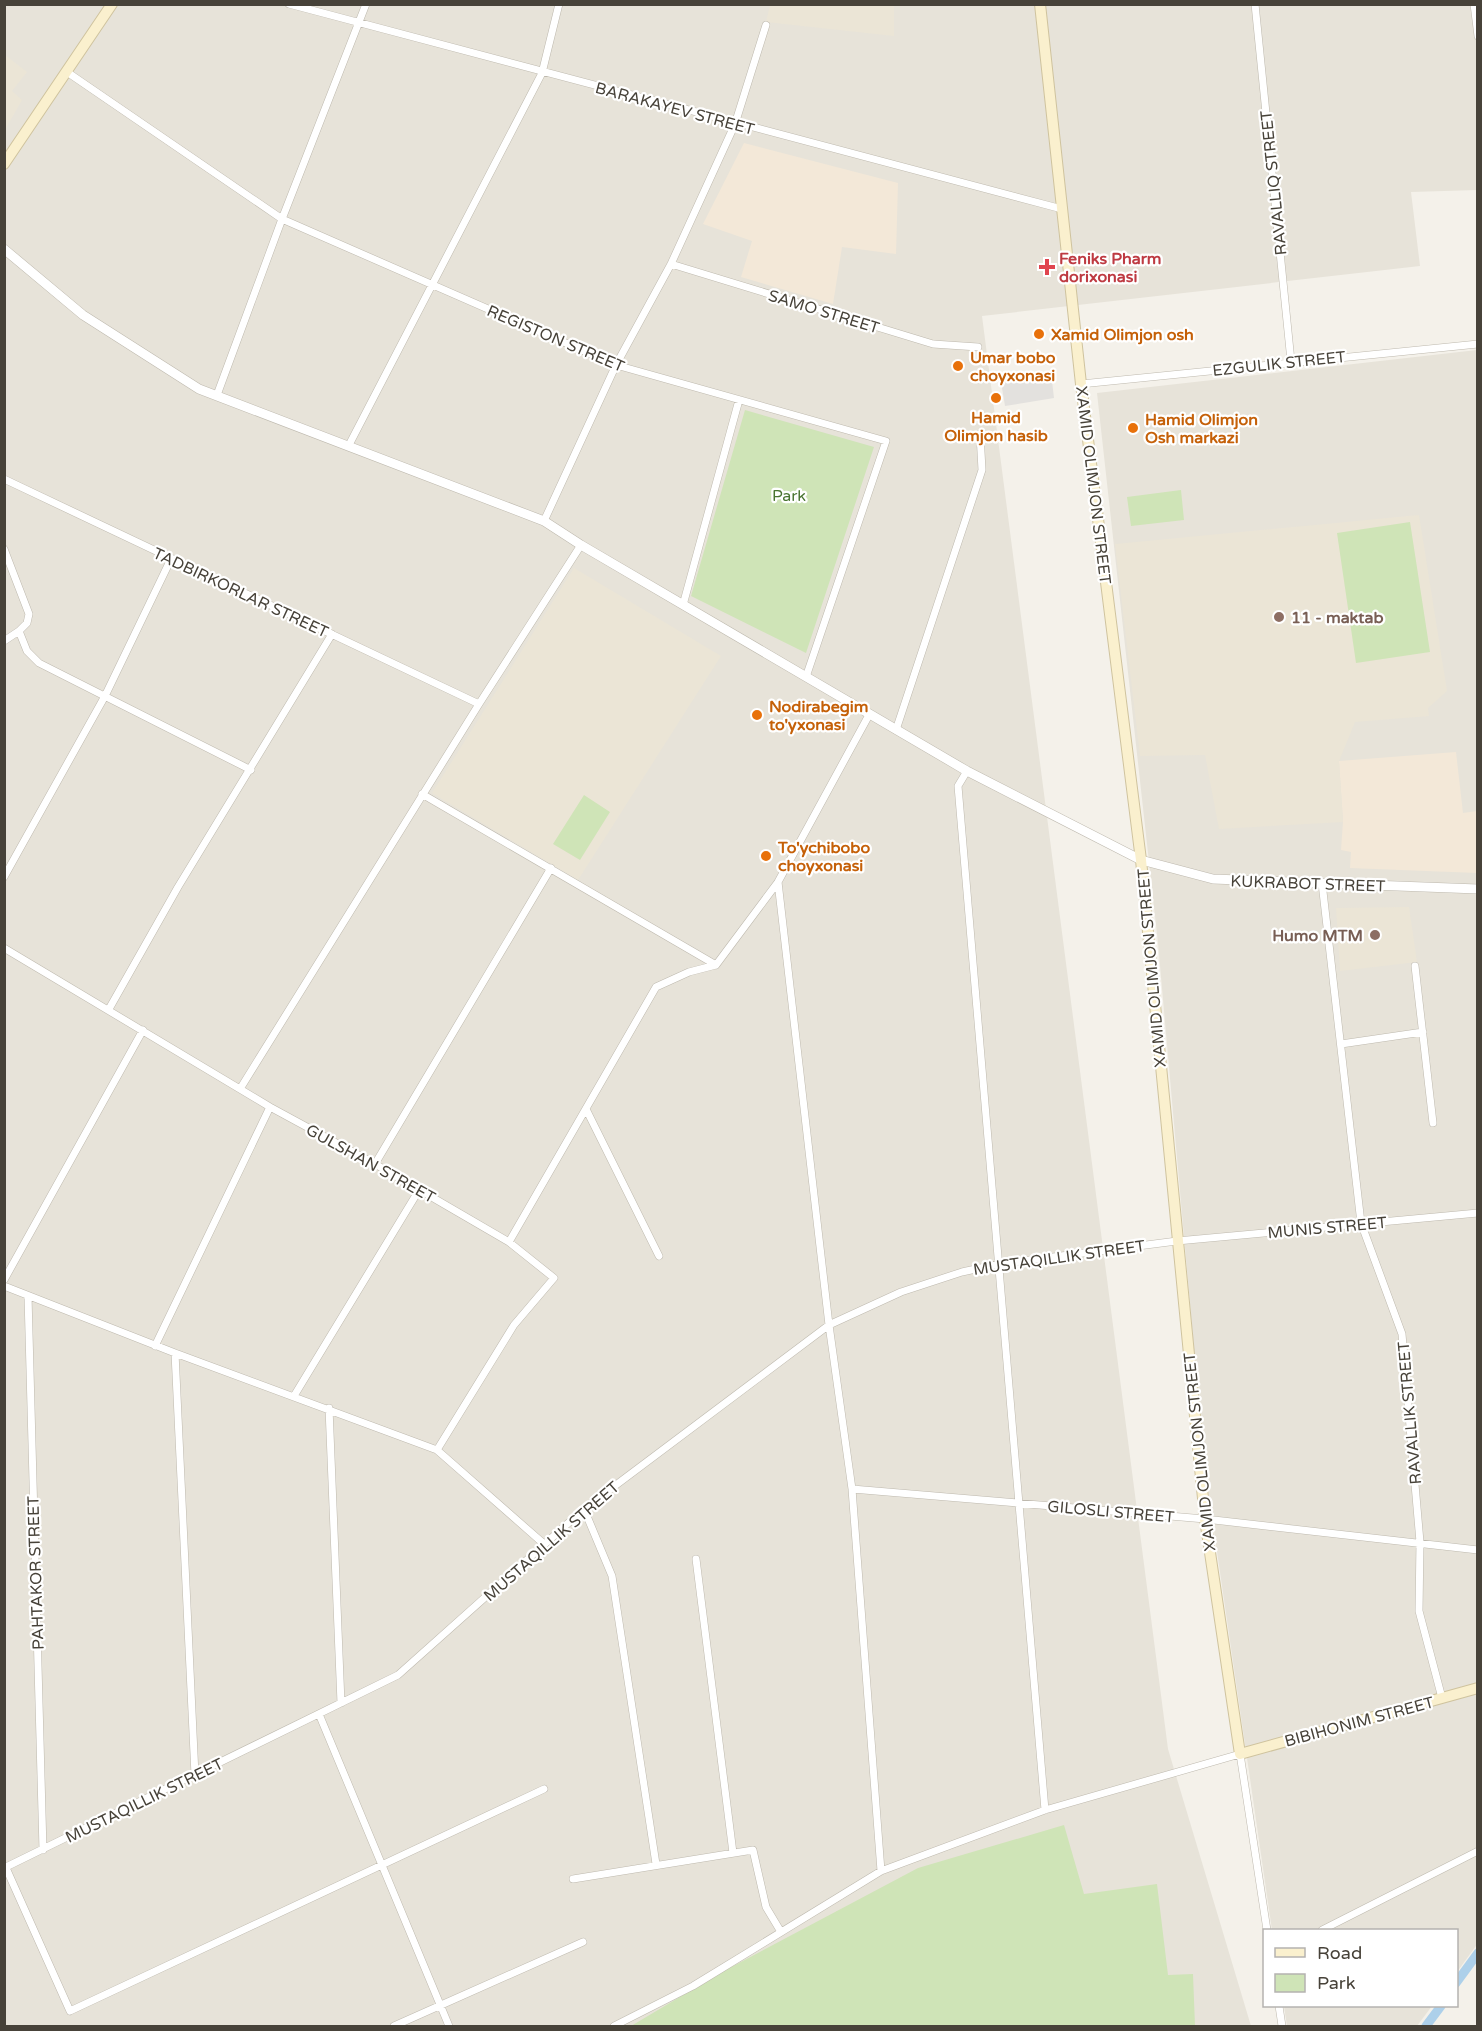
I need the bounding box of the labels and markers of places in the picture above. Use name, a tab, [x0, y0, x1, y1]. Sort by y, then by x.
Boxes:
place label: Feniks Pharm dorixonasi	[1059, 249, 1162, 287]
marker: Feniks Pharm dorixonasi	[1040, 260, 1054, 274]
place label: Xamid Olimjon osh	[1051, 325, 1194, 345]
marker: Xamid Olimjon osh	[1032, 327, 1046, 341]
place label: Umar bobo choyxonasi	[970, 348, 1056, 386]
marker: Umar bobo choyxonasi	[951, 359, 965, 373]
marker: Hamid Olimjon hasib	[989, 391, 1003, 405]
place label: Hamid Olimjon hasib	[944, 408, 1048, 446]
place label: Hamid Olimjon Osh markazi	[1145, 410, 1258, 448]
marker: Hamid Olimjon Osh markazi	[1126, 421, 1140, 435]
place label: 11 - maktab	[1291, 608, 1384, 628]
marker: 11 - maktab	[1272, 610, 1286, 624]
place label: Nodirabegim to'yxonasi	[768, 697, 868, 735]
marker: Nodirabegim to'yxonasi	[750, 708, 764, 722]
place label: To'ychibobo choyxonasi	[777, 838, 870, 876]
marker: To'ychibobo choyxonasi	[759, 849, 773, 863]
place label: Humo MTM	[1272, 926, 1363, 946]
marker: Humo MTM	[1368, 928, 1382, 942]

